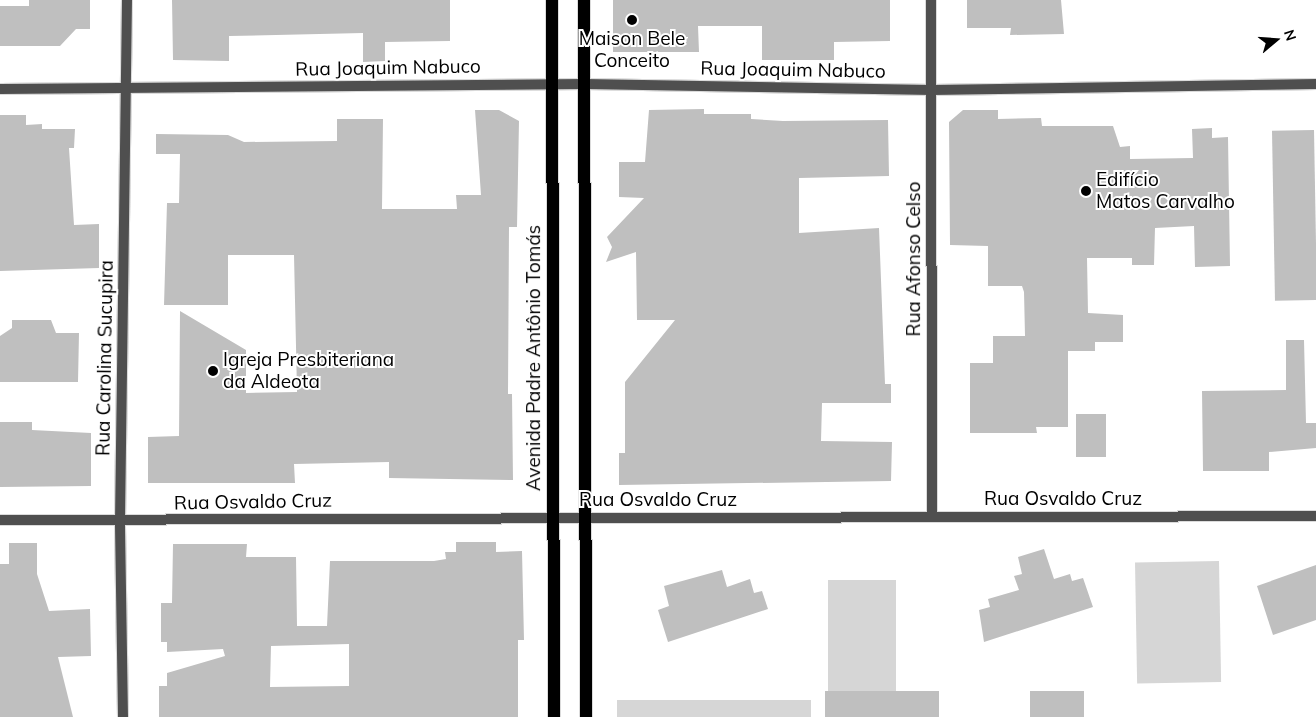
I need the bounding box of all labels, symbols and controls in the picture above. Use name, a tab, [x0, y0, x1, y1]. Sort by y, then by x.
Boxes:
marker: Maison Bele Conceito	[626, 14, 638, 26]
north arrow	[1251, 15, 1301, 65]
place label: Maison Bele Conceito	[579, 28, 685, 72]
text: N	[1280, 28, 1300, 43]
street label: Rua Joaquim Nabuco	[295, 55, 481, 81]
street label: Rua Joaquim Nabuco	[700, 57, 886, 83]
place label: Edifício Matos Carvalho	[1096, 169, 1235, 213]
street label: Rua Afonso Celso	[903, 181, 925, 337]
marker: Edifício Matos Carvalho	[1080, 185, 1092, 197]
street label: Avenida Padre Antônio Tomás	[523, 225, 545, 491]
street label: Rua Carolina Sucupira	[92, 260, 118, 456]
place label: Igreja Presbiteriana da Aldeota	[223, 349, 394, 393]
marker: Igreja Presbiteriana da Aldeota	[207, 365, 219, 377]
street label: Rua Osvaldo Cruz	[984, 488, 1142, 510]
street label: Rua Osvaldo Cruz	[174, 489, 332, 515]
street label: Rua Osvaldo Cruz	[579, 489, 737, 511]

